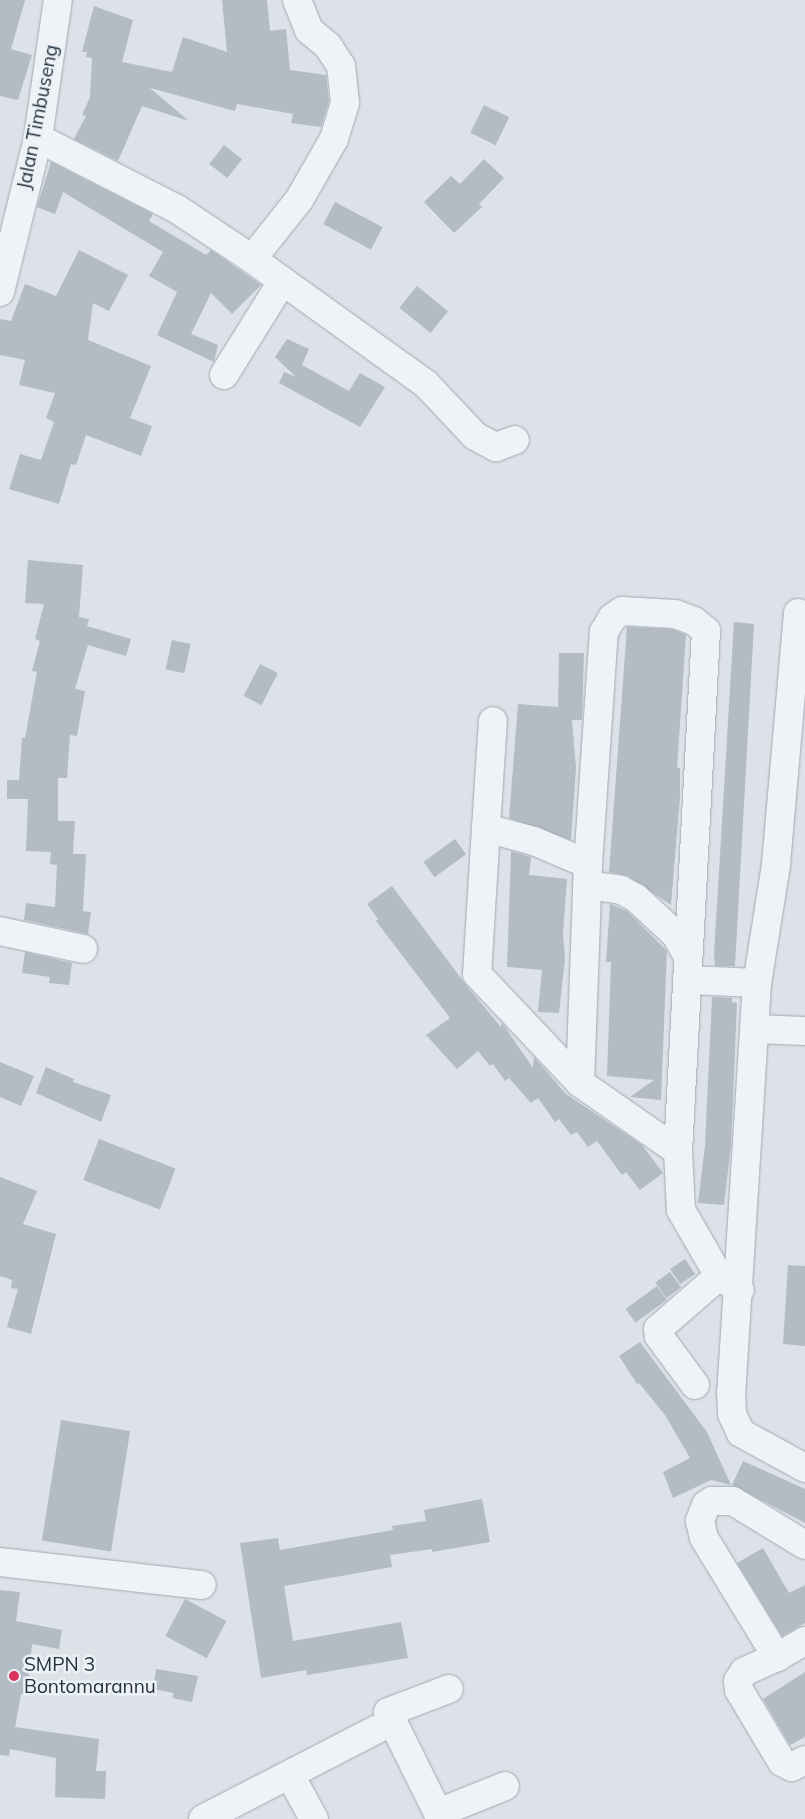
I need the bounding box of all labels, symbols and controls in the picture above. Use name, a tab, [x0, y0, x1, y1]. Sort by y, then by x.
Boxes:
street label: Jalan Timbuseng	[13, 43, 63, 191]
place label: SMPN 3 Bontomarannu	[24, 1654, 156, 1698]
marker: SMPN 3 Bontomarannu	[8, 1670, 20, 1682]

